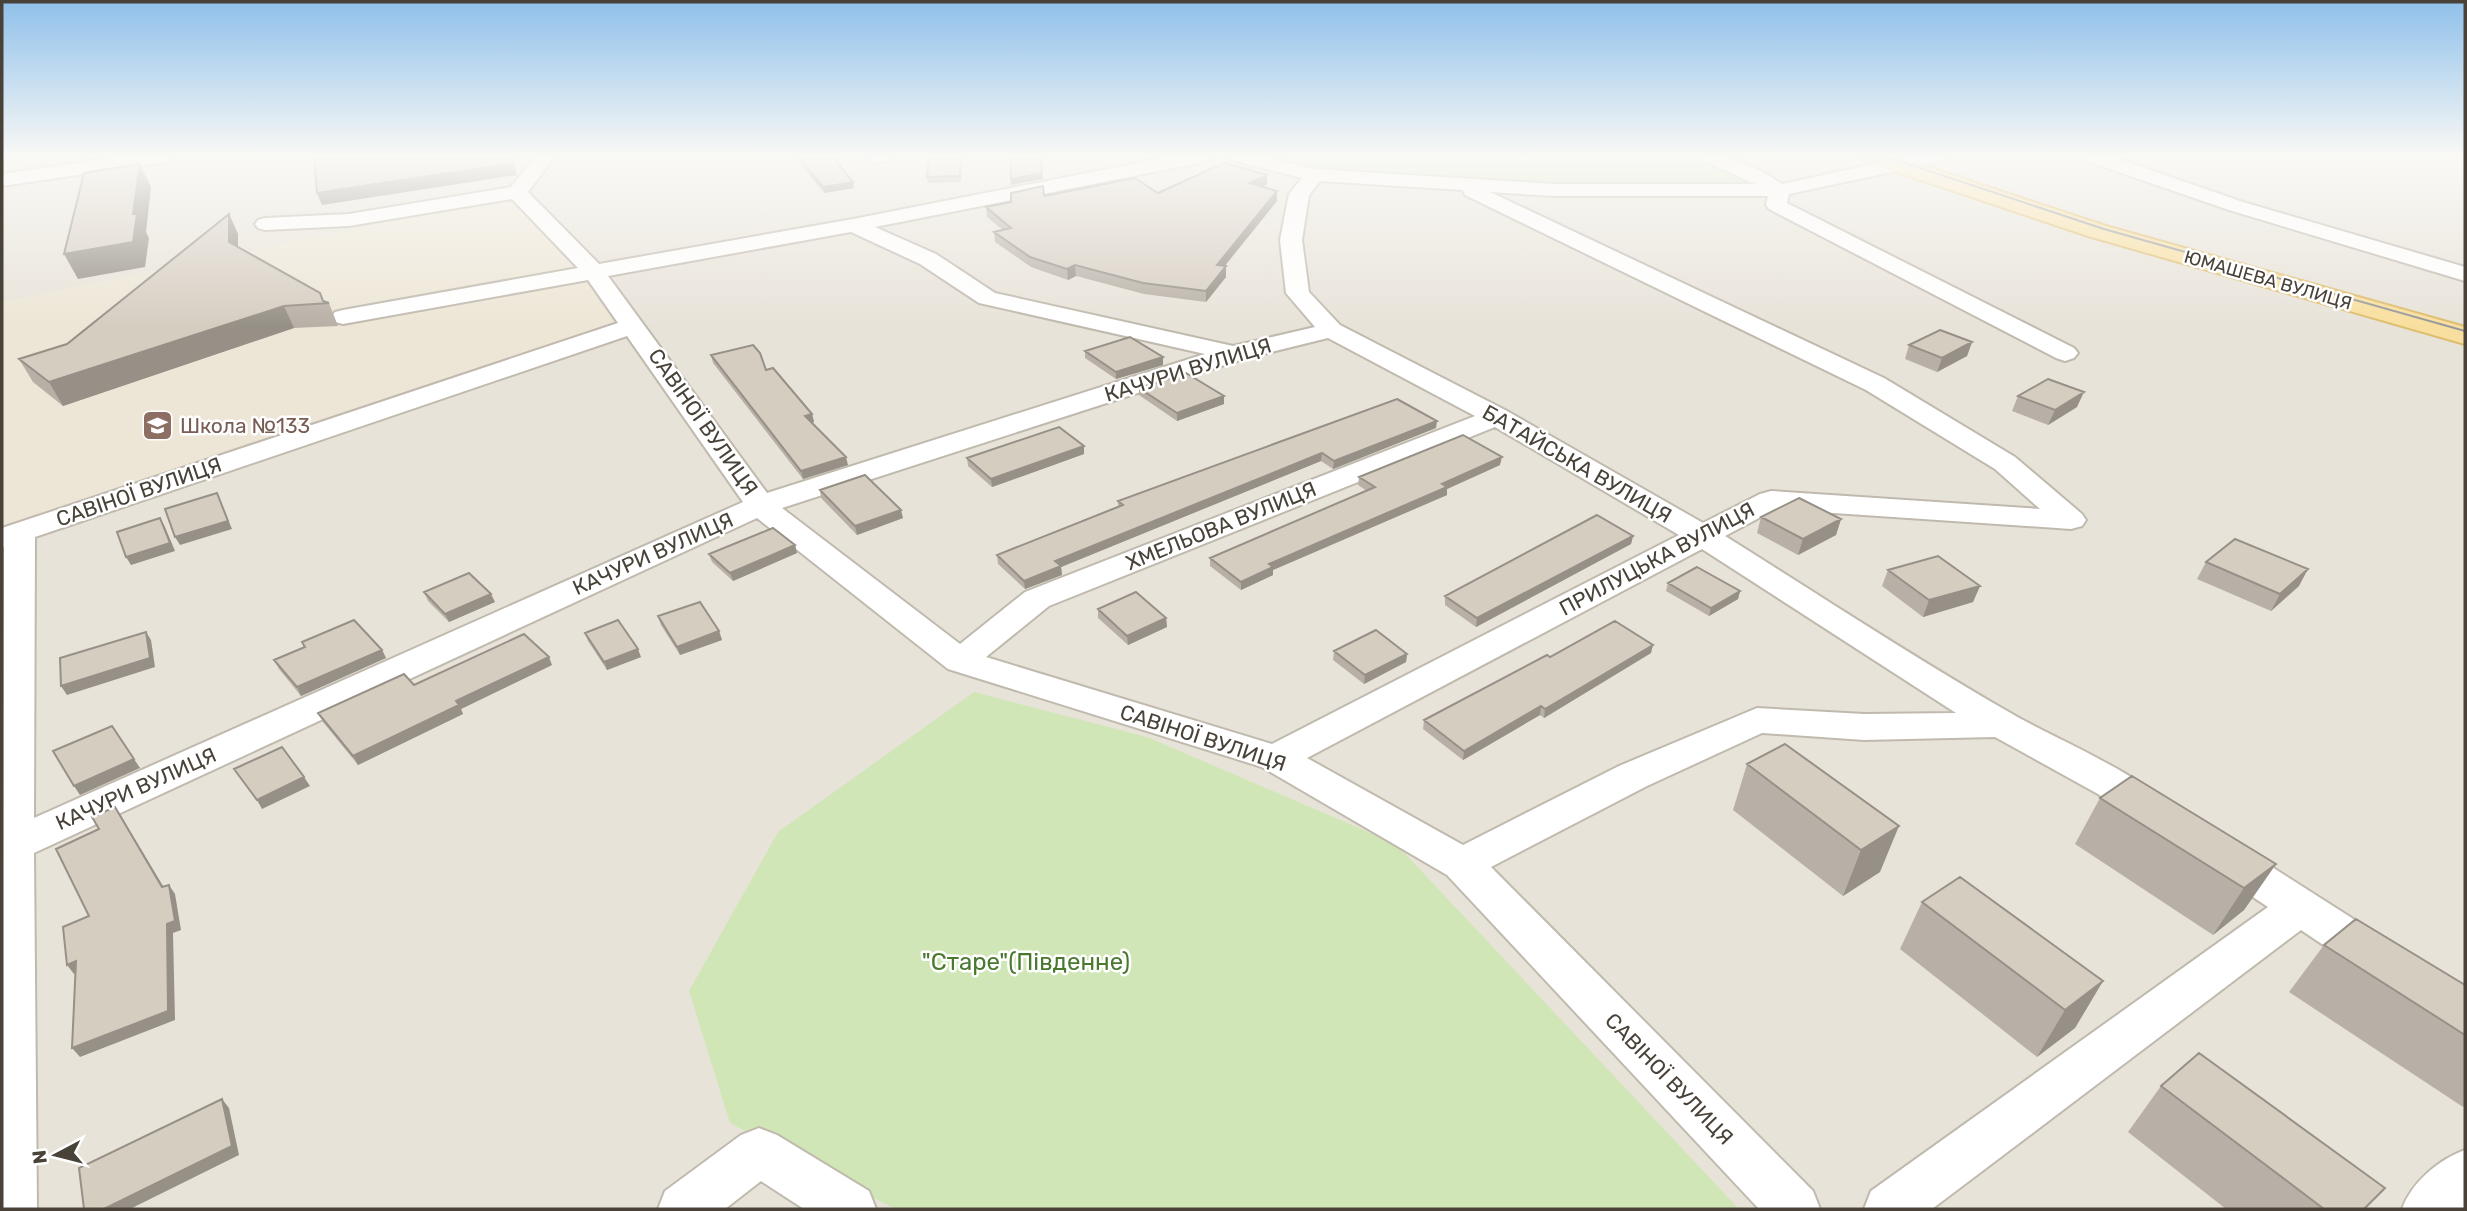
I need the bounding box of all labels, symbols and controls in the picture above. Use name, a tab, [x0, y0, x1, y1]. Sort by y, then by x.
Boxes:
street label: ЮМАШЕВА ВУЛИЦЯ	[2182, 246, 2354, 314]
street label: КАЧУРИ ВУЛИЦЯ	[1101, 332, 1274, 407]
street label: САВІНОЇ ВУЛИЦЯ	[643, 344, 763, 500]
street label: БАТАЙСЬКА ВУЛИЦЯ	[1478, 399, 1676, 528]
school or university icon: Школа №133	[140, 409, 174, 443]
place label: Школа №133	[180, 413, 310, 438]
street label: САВІНОЇ ВУЛИЦЯ	[53, 451, 225, 532]
street label: ХМЕЛЬОВА ВУЛИЦЯ	[1122, 476, 1320, 575]
street label: ПРИЛУЦЬКА ВУЛИЦЯ	[1555, 496, 1759, 621]
street label: КАЧУРИ ВУЛИЦЯ	[569, 507, 737, 600]
street label: САВІНОЇ ВУЛИЦЯ	[1117, 699, 1289, 776]
street label: КАЧУРИ ВУЛИЦЯ	[52, 742, 220, 835]
park label: "Старе"(Південне)	[922, 948, 1130, 976]
street label: САВІНОЇ ВУЛИЦЯ	[1600, 1008, 1739, 1150]
north arrow	[21, 1120, 91, 1190]
text: N	[27, 1149, 52, 1165]

